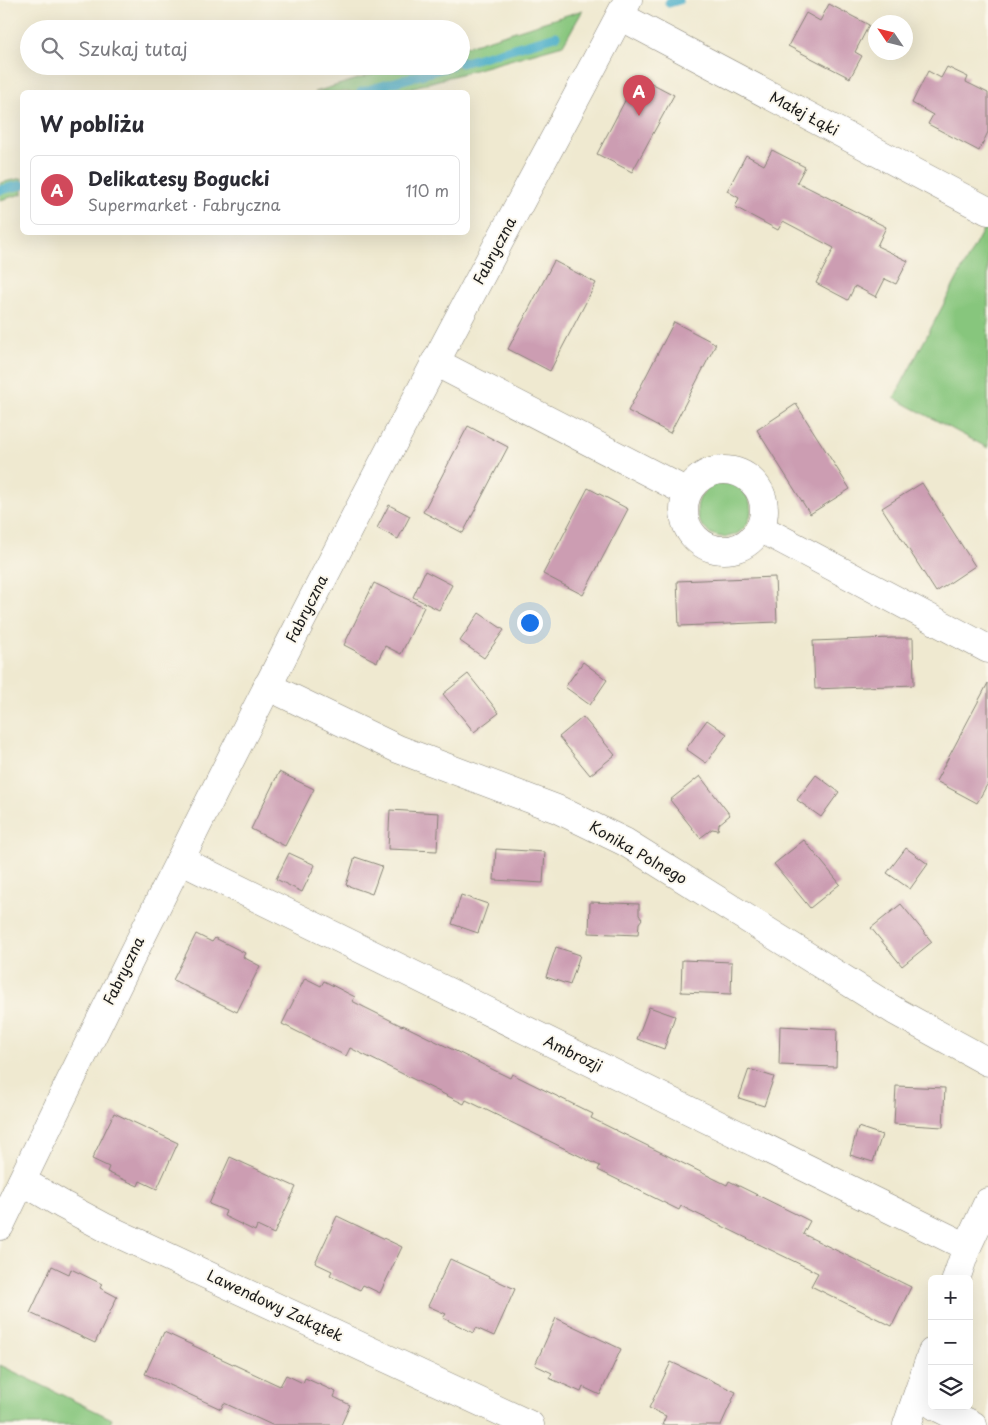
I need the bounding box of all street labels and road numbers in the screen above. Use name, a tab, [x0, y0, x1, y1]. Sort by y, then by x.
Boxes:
street label: Małej Łąki	[766, 85, 844, 141]
street label: Fabryczna	[466, 212, 521, 288]
street label: Fabryczna	[279, 570, 333, 646]
street label: Konika Polnego	[585, 814, 692, 889]
street label: Fabryczna	[96, 932, 149, 1008]
street label: Ambrozji	[540, 1028, 607, 1077]
street label: Lawendowy Zakątek	[204, 1263, 348, 1346]

